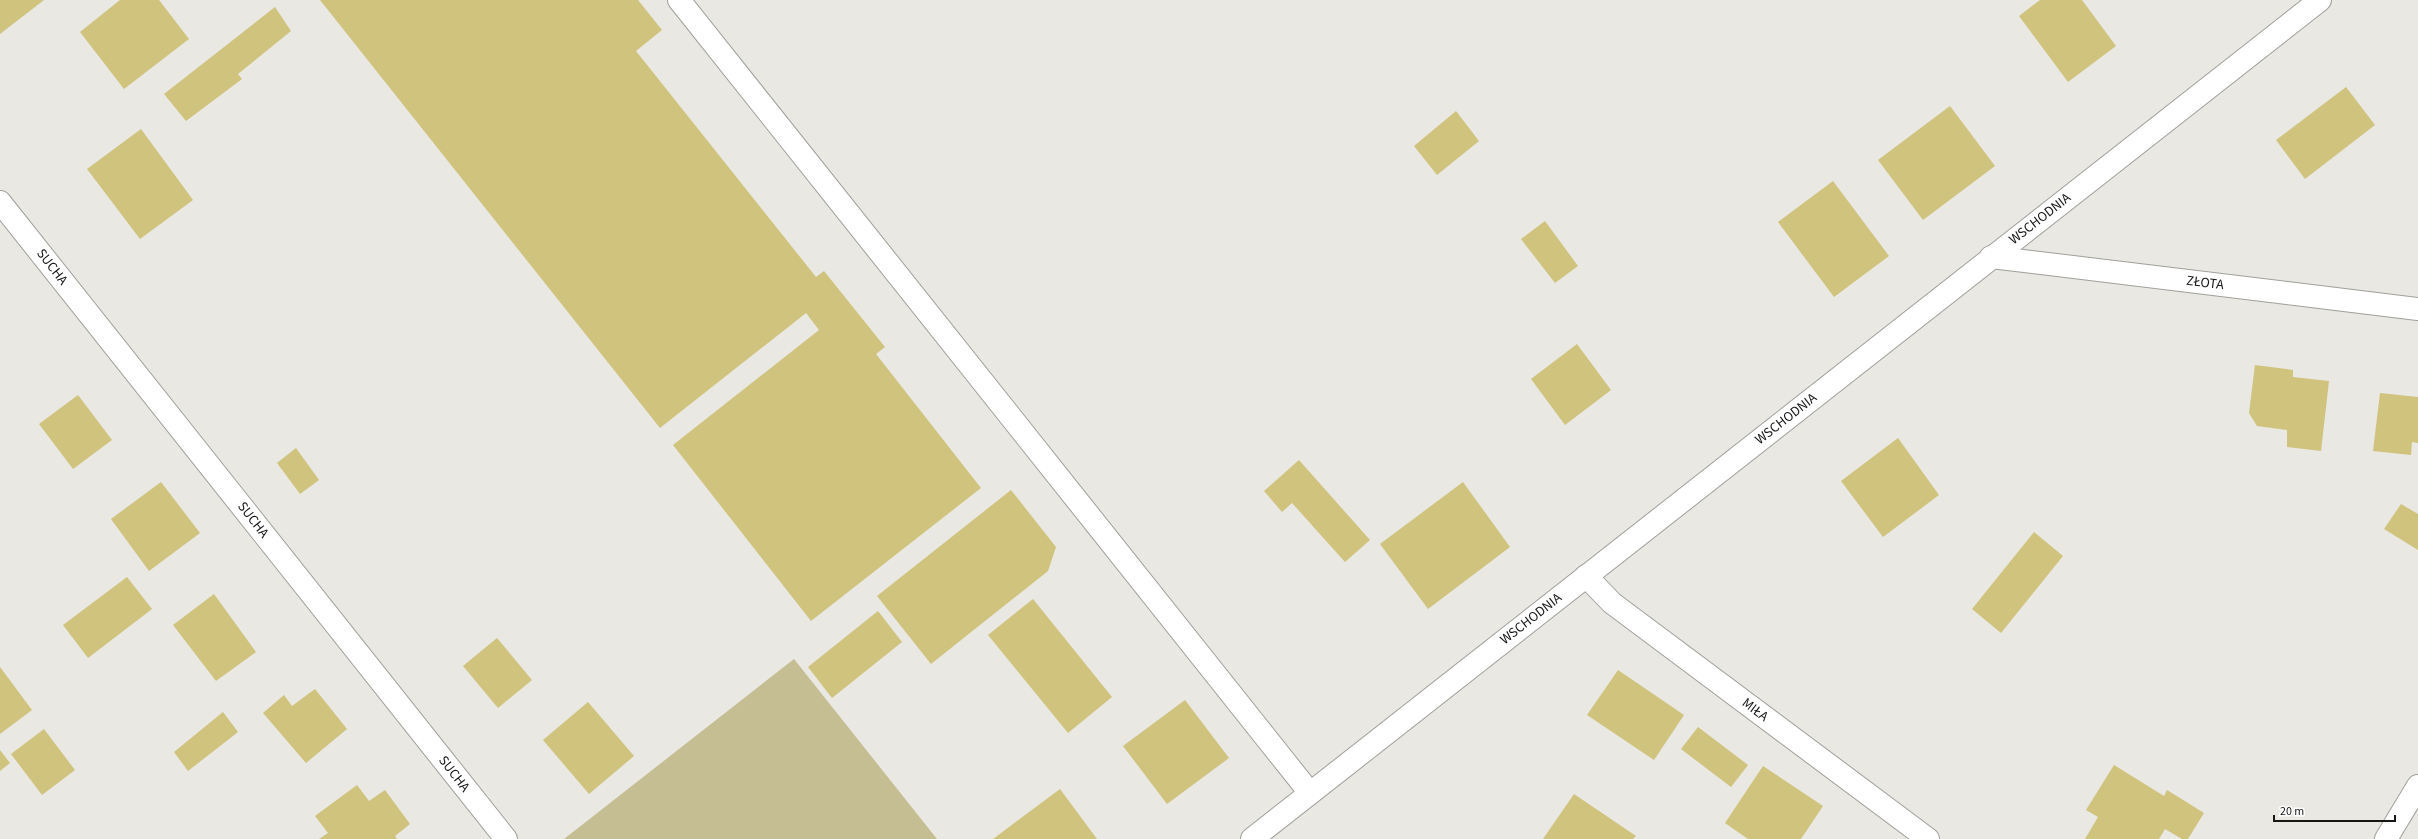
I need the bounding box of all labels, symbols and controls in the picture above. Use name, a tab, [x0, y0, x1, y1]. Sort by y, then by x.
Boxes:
street label: WSCHODNIA	[2005, 188, 2076, 250]
street label: SUCHA	[31, 245, 73, 290]
street label: ZŁOTA	[2185, 271, 2225, 295]
street label: WSCHODNIA	[1751, 388, 1822, 450]
street label: SUCHA	[232, 498, 274, 543]
street label: WSCHODNIA	[1496, 588, 1567, 650]
street label: MIŁA	[1738, 693, 1773, 727]
street label: SUCHA	[433, 752, 475, 797]
scale bar	[2274, 797, 2395, 823]
text: 20 m	[2280, 803, 2304, 820]

